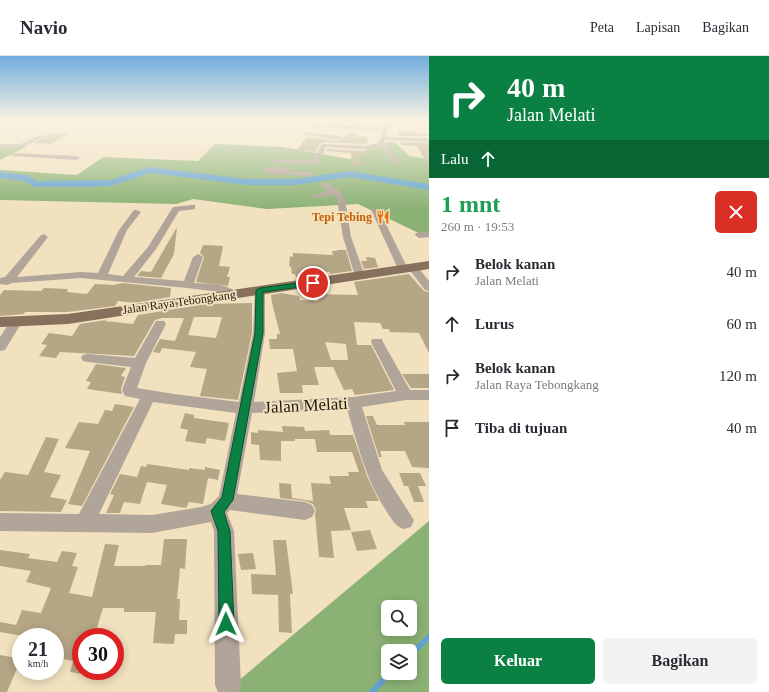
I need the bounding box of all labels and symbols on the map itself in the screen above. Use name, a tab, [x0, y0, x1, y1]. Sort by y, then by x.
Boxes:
restaurant icon: Tepi Tebing	[375, 209, 391, 225]
place label: Tepi Tebing	[312, 210, 372, 224]
pin	[296, 266, 330, 300]
street label: Jalan Raya Tebongkang	[121, 287, 237, 317]
street label: Jalan Melati	[264, 394, 349, 417]
position arrow	[205, 603, 247, 645]
speed limit sign: 30	[72, 628, 124, 680]

